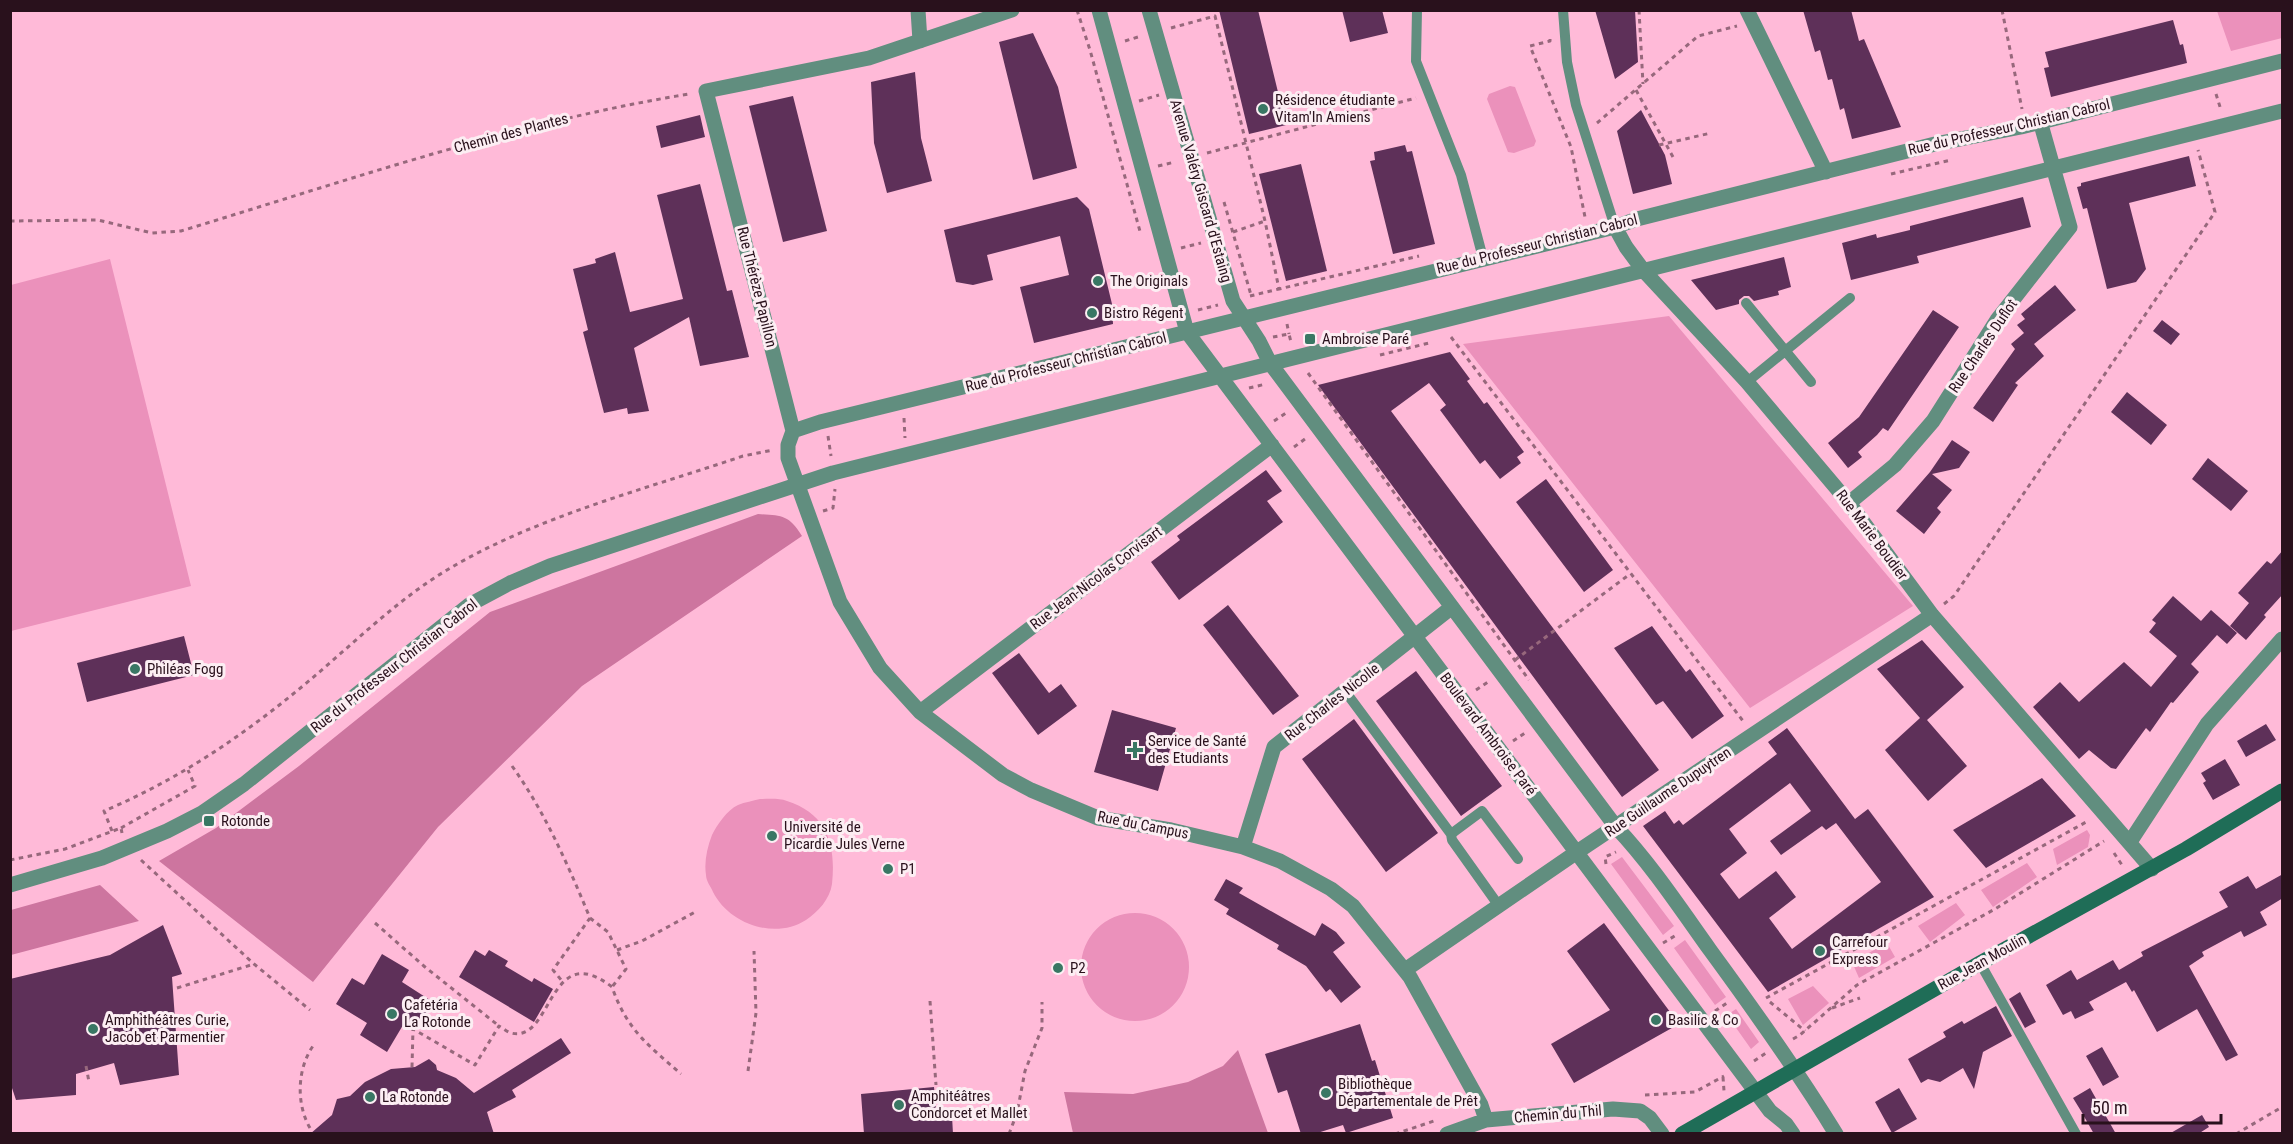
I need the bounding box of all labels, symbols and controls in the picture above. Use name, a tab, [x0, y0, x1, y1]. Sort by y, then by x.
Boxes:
place label: Résidence étudiante Vitam'In Amiens	[1275, 91, 1395, 126]
street label: Rue du Professeur Christian Cabrol	[1906, 95, 2112, 159]
street label: Avenue Valéry Giscard d'Estaing	[1166, 97, 1236, 285]
marker: Résidence étudiante Vitam'In Amiens	[1256, 102, 1270, 116]
street label: Chemin des Plantes	[452, 109, 570, 157]
street label: Rue du Professeur Christian Cabrol	[1435, 210, 1639, 278]
street label: Rue Thérèze Papillon	[733, 225, 781, 349]
place label: The Originals	[1110, 272, 1188, 290]
marker: The Originals	[1091, 274, 1105, 288]
street label: Rue Charles Duflot	[1945, 296, 2021, 396]
place label: Bistro Régent	[1104, 304, 1183, 322]
marker: Bistro Régent	[1085, 306, 1099, 320]
street label: Rue du Professeur Christian Cabrol	[964, 328, 1168, 396]
place label: Ambroise Paré	[1322, 330, 1409, 348]
marker: Ambroise Paré	[1303, 332, 1317, 346]
street label: Rue Marie Boudier	[1832, 486, 1912, 584]
street label: Rue Jean-Nicolas Corvisart	[1027, 523, 1165, 633]
street label: Rue du Professeur Christian Cabrol	[307, 595, 481, 737]
street label: Rue Charles Nicolle	[1281, 659, 1383, 745]
place label: Philéas Fogg	[147, 660, 223, 678]
marker: Philéas Fogg	[128, 662, 142, 676]
street label: Boulevard Ambroise Paré	[1436, 669, 1540, 799]
place label: Service de Santé des Etudiants	[1148, 732, 1246, 767]
marker: Service de Santé des Etudiants	[1126, 741, 1144, 759]
street label: Rue Guillaume Dupuytren	[1602, 743, 1734, 841]
street label: Rue du Campus	[1096, 807, 1190, 843]
place label: Rotonde	[221, 812, 270, 830]
marker: Rotonde	[202, 814, 216, 828]
place label: Université de Picardie Jules Verne	[784, 818, 905, 853]
marker: Université de Picardie Jules Verne	[765, 829, 779, 843]
place label: P1	[900, 860, 916, 878]
marker: P1	[881, 862, 895, 876]
street label: Rue Jean Moulin	[1935, 930, 2029, 994]
place label: Carrefour Express	[1832, 933, 1888, 968]
marker: Carrefour Express	[1813, 944, 1827, 958]
place label: P2	[1070, 959, 1086, 977]
marker: P2	[1051, 961, 1065, 975]
place label: Cafetéria La Rotonde	[404, 996, 471, 1031]
marker: Cafetéria La Rotonde	[385, 1007, 399, 1021]
place label: Amphithéâtres Curie, Jacob et Parmentier	[105, 1011, 229, 1046]
place label: Basilic & Co	[1668, 1011, 1739, 1029]
marker: Basilic & Co	[1649, 1013, 1663, 1027]
marker: Amphithéâtres Curie, Jacob et Parmentier	[86, 1022, 100, 1036]
place label: Bibliothèque Départementale de Prêt	[1338, 1075, 1478, 1110]
marker: Bibliothèque Départementale de Prêt	[1319, 1086, 1333, 1100]
place label: Amphitéâtres Condorcet et Mallet	[911, 1087, 1027, 1122]
scale bar	[2083, 1087, 2221, 1125]
place label: La Rotonde	[382, 1088, 449, 1106]
marker: La Rotonde	[363, 1090, 377, 1104]
text: 50 m	[2092, 1097, 2127, 1118]
marker: Amphitéâtres Condorcet et Mallet	[892, 1098, 906, 1112]
street label: Chemin du Thil	[1513, 1101, 1603, 1127]

